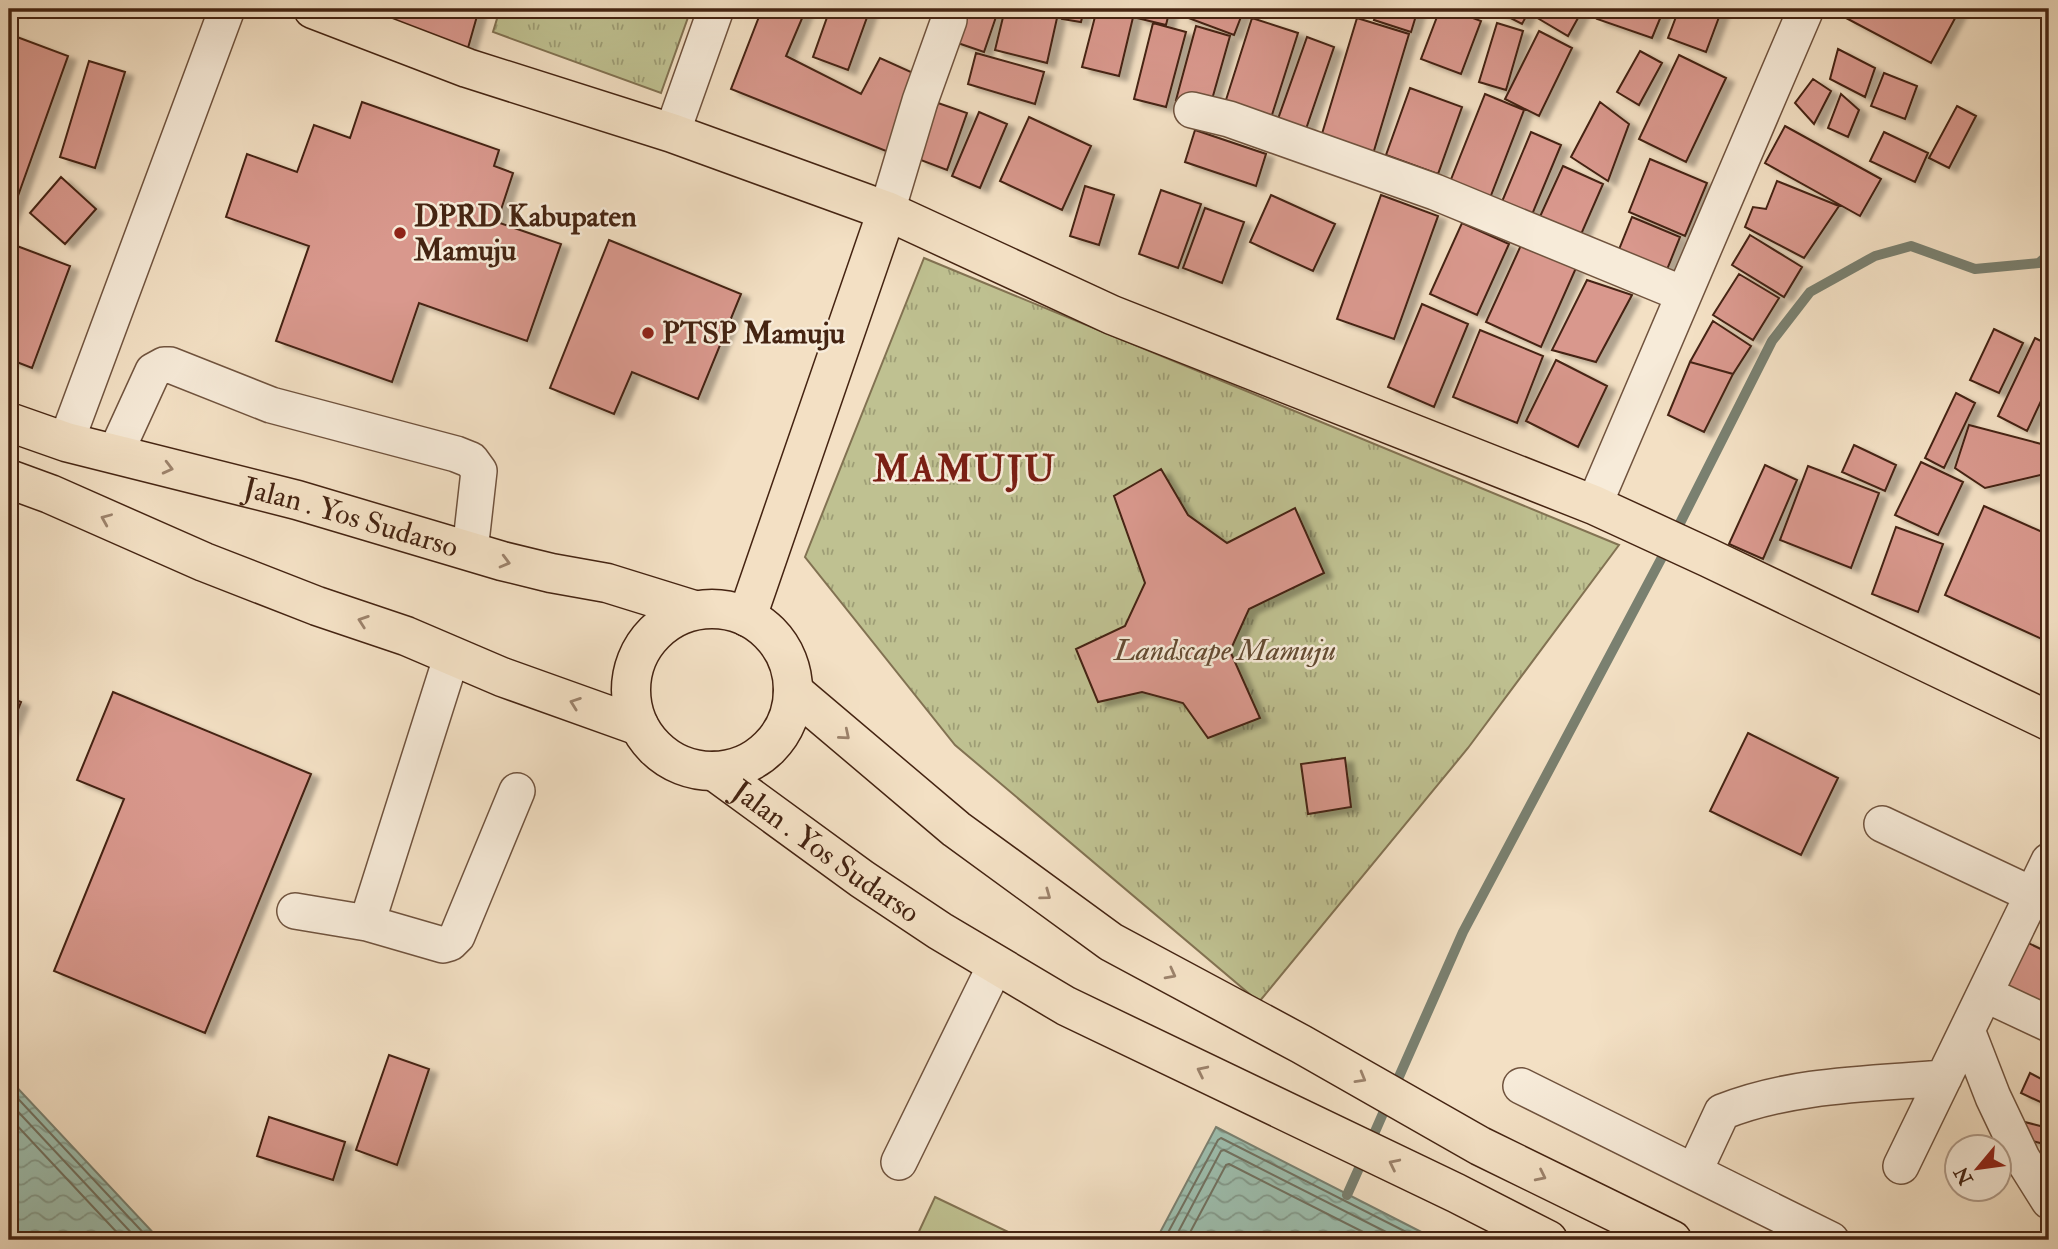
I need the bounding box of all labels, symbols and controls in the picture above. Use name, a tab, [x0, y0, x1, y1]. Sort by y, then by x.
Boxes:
place label: DPRD Kabupaten Mamuju	[413, 198, 637, 269]
marker: DPRD Kabupaten Mamuju	[392, 225, 408, 241]
place label: PTSP Mamuju	[662, 315, 846, 352]
marker: PTSP Mamuju	[640, 325, 656, 341]
district label: MAMUJU	[872, 446, 1057, 493]
one-way arrow	[162, 460, 174, 474]
street label: Jalan . Yos Sudarso	[239, 469, 462, 566]
one-way arrow	[101, 514, 113, 528]
one-way arrow	[499, 554, 511, 568]
one-way arrow	[357, 615, 369, 629]
park label: Landscape Mamuju	[1113, 632, 1336, 669]
one-way arrow	[570, 697, 582, 711]
one-way arrow	[837, 727, 850, 739]
street label: Jalan . Yos Sudarso	[724, 772, 927, 931]
one-way arrow	[1038, 887, 1051, 899]
one-way arrow	[1164, 966, 1177, 979]
one-way arrow	[1197, 1066, 1209, 1080]
one-way arrow	[1353, 1070, 1366, 1083]
north arrow	[1942, 1134, 2012, 1204]
one-way arrow	[1389, 1158, 1401, 1172]
text: N	[1949, 1162, 1979, 1190]
one-way arrow	[1534, 1168, 1546, 1182]

